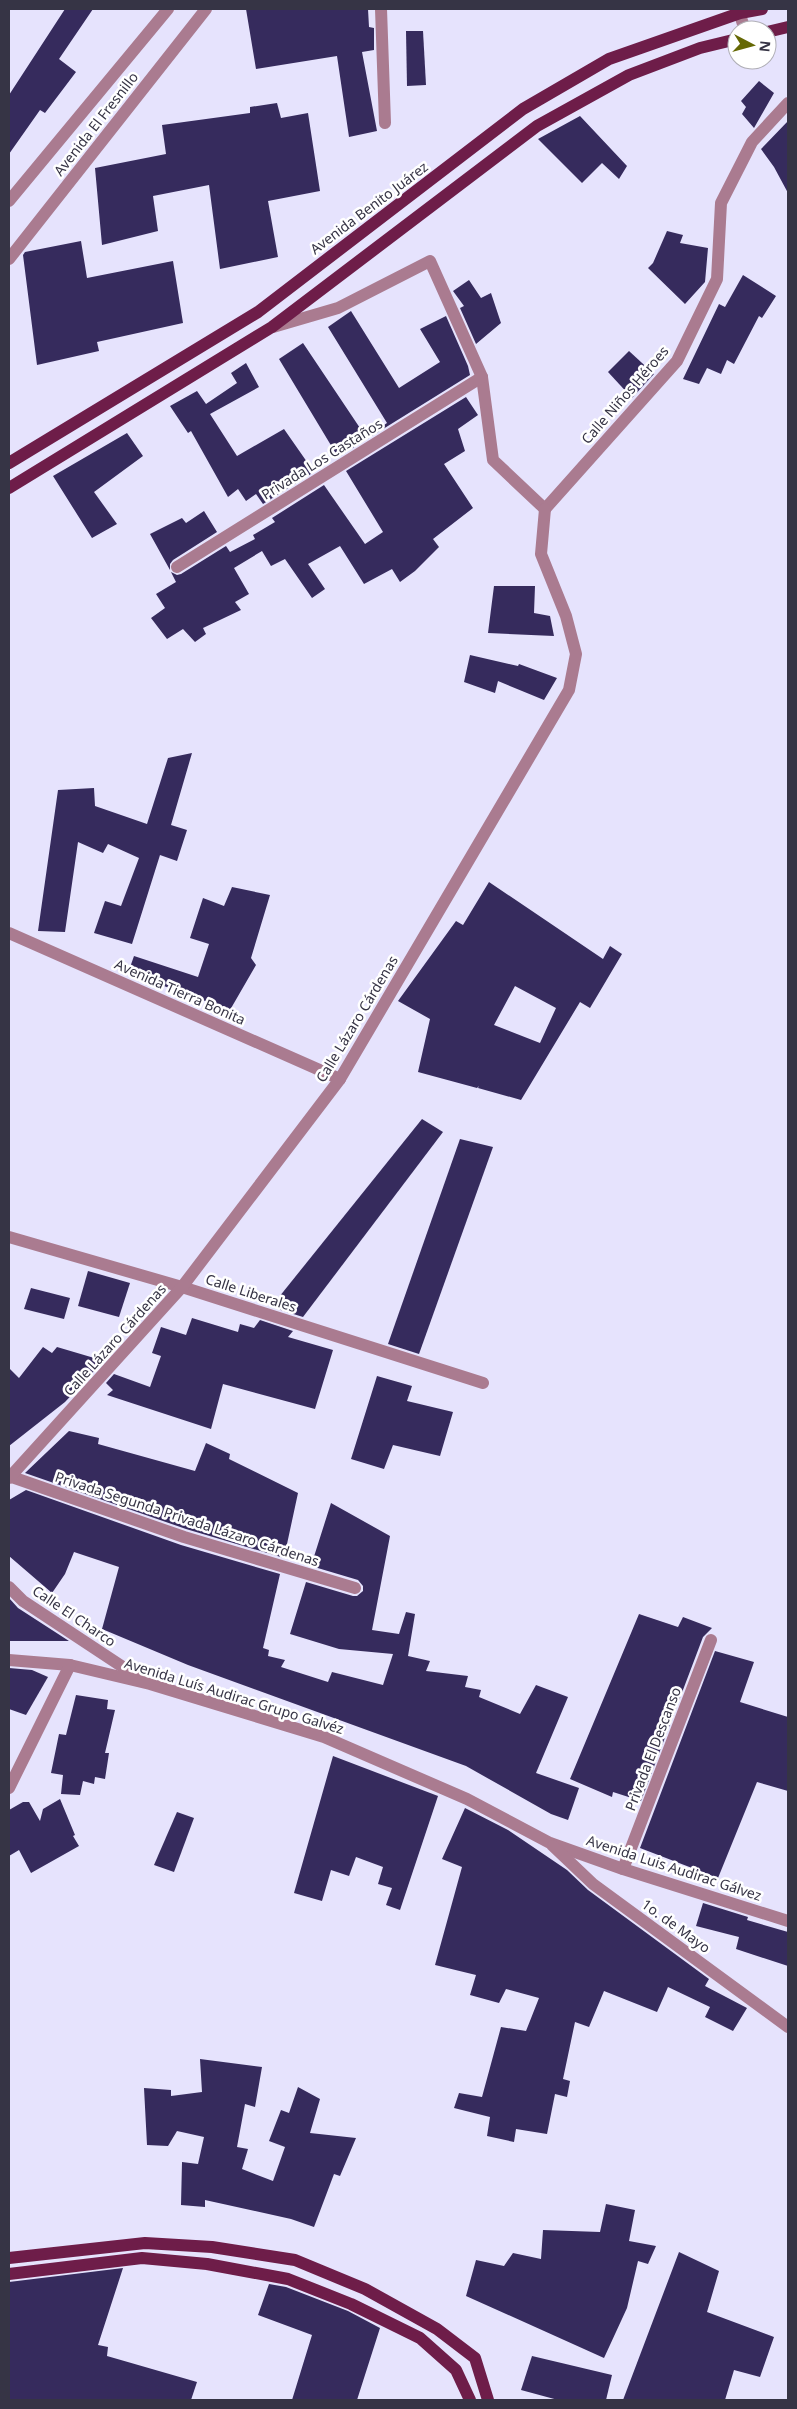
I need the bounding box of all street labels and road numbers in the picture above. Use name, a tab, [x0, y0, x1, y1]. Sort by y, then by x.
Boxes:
street label: Avenida El Fresnillo	[49, 68, 142, 179]
street label: Avenida Benito Juárez	[306, 157, 432, 258]
street label: Calle Niños Héroes	[577, 341, 673, 448]
street label: Privada Los Castaños	[258, 413, 386, 504]
street label: Calle Lázaro Cárdenas	[311, 952, 402, 1086]
street label: Avenida Tierra Bonita	[112, 954, 249, 1029]
street label: Calle Liberales	[203, 1269, 299, 1316]
street label: Calle Lázaro Cárdenas	[59, 1279, 170, 1400]
street label: Privada Segunda Privada Lázaro Cárdenas	[53, 1467, 322, 1570]
street label: Calle El Charco	[29, 1581, 120, 1650]
street label: Avenida Luís Audirac Grupo Galvéz	[122, 1653, 346, 1738]
street label: Privada El Descanso	[620, 1684, 685, 1813]
street label: Avenida Luis Audirac Gálvez	[584, 1830, 764, 1905]
street label: 1o. de Mayo	[638, 1894, 714, 1957]

